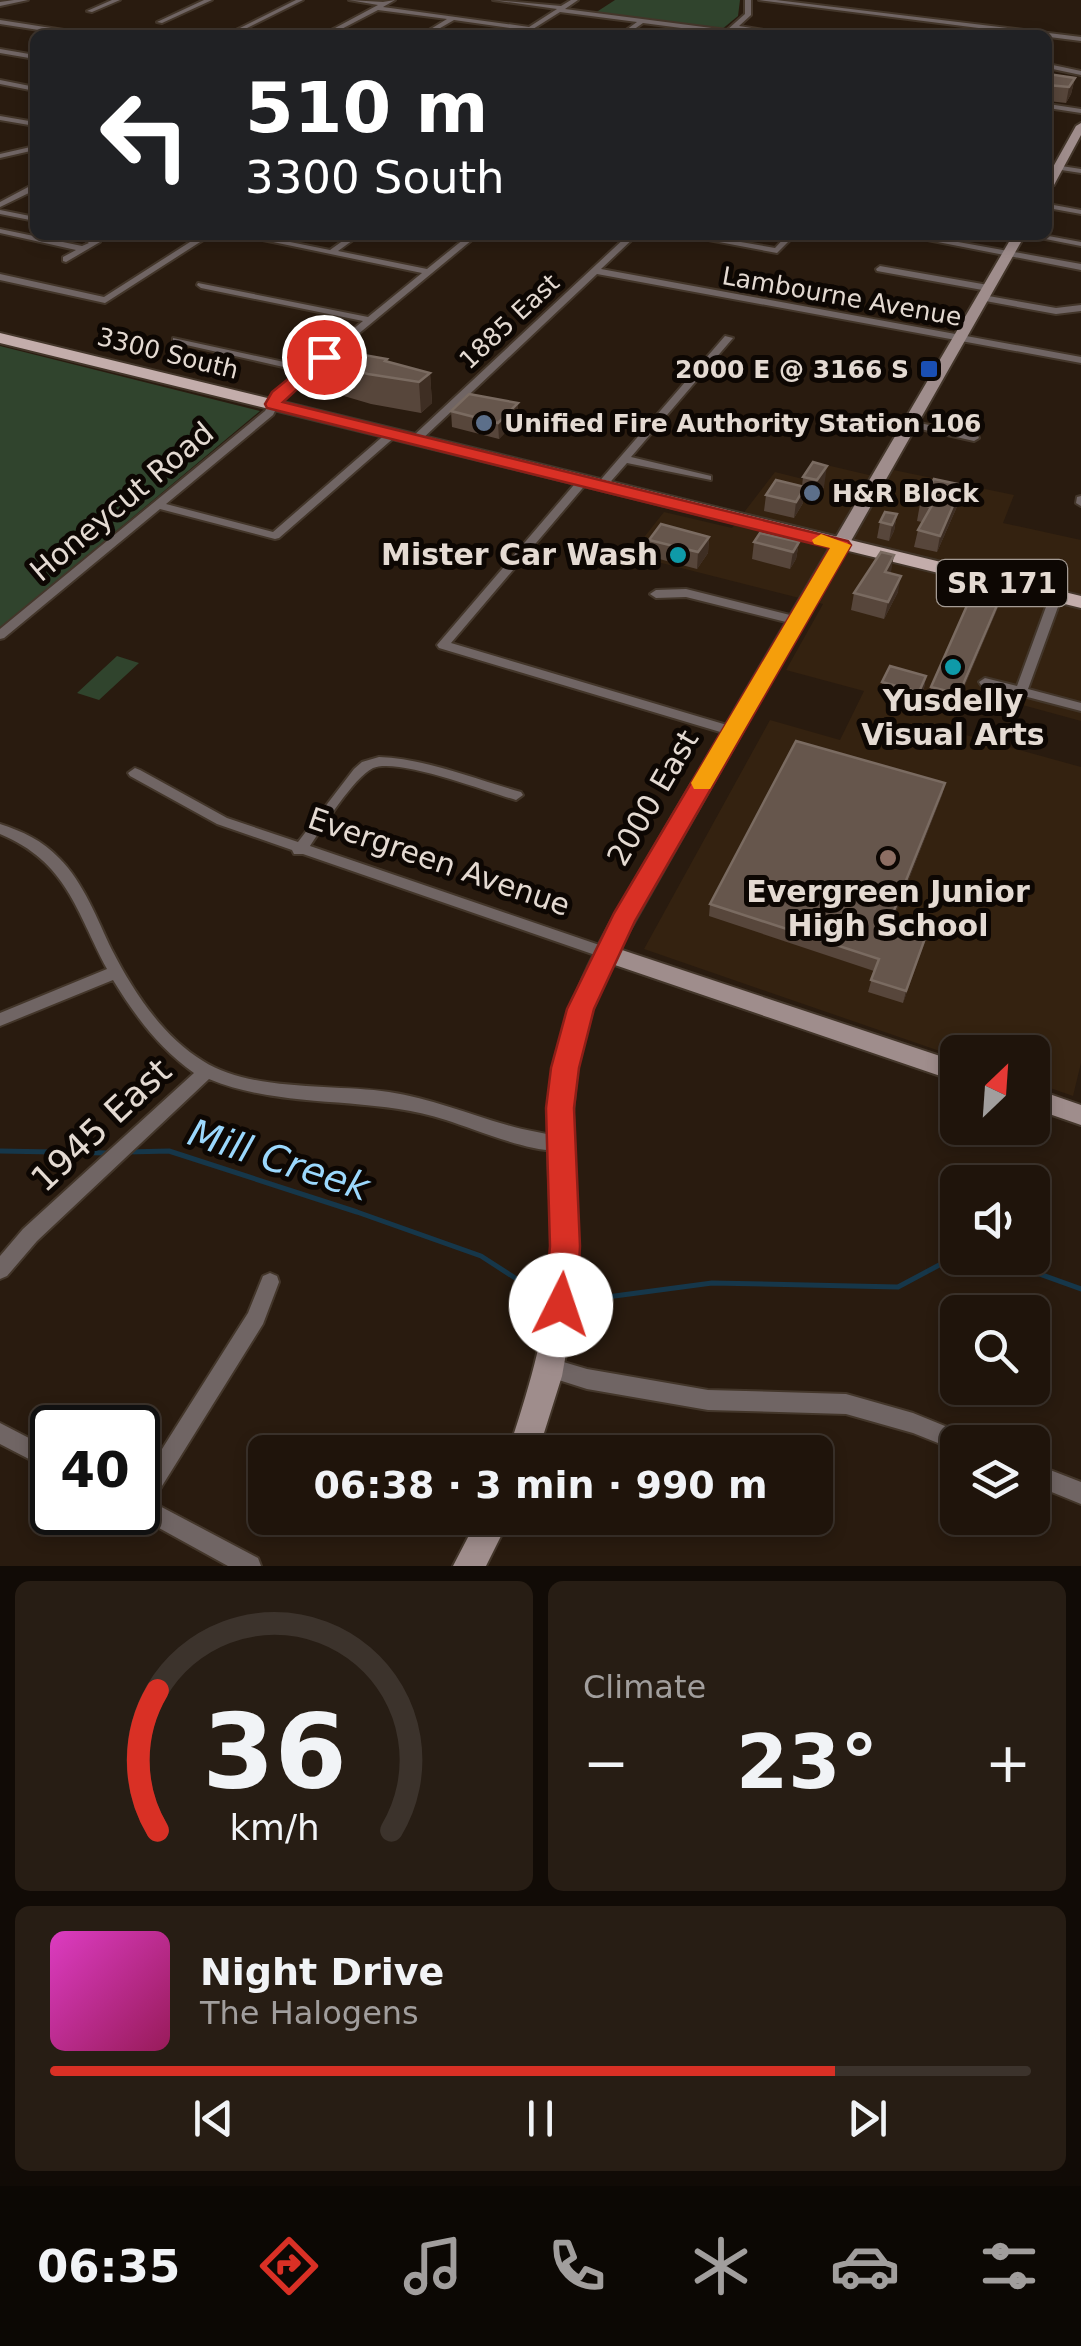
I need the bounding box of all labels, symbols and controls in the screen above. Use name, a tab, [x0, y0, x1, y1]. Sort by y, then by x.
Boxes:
text: 510 m	[245, 67, 488, 149]
icon: left	[80, 70, 210, 200]
text: 3300 South	[245, 151, 505, 204]
street label: Lambourne Avenue	[720, 261, 964, 332]
street label: 1885 East	[454, 268, 565, 375]
pin	[282, 315, 367, 400]
street label: 3300 South	[94, 322, 241, 385]
icon: arrive	[297, 330, 352, 385]
place label: 2000 E @ 3166 S	[675, 355, 909, 384]
marker: 2000 E @ 3166 S	[918, 358, 940, 380]
place label: Unified Fire Authority Station 106	[504, 409, 982, 438]
marker: Unified Fire Authority Station 106	[473, 412, 495, 434]
street label: Honeycut Road	[23, 415, 220, 588]
place label: H&R Block	[832, 479, 980, 508]
marker: H&R Block	[801, 482, 823, 504]
place label: Mister Car Wash	[381, 537, 658, 572]
marker: Mister Car Wash	[667, 544, 689, 566]
road number: SR 171	[937, 560, 1067, 606]
marker: Yusdelly Visual Arts	[942, 656, 964, 678]
place label: Yusdelly Visual Arts	[861, 683, 1045, 752]
street label: 2000 East	[600, 724, 705, 872]
street label: Evergreen Avenue	[304, 800, 575, 923]
marker: Evergreen Junior High School	[877, 847, 899, 869]
place label: Evergreen Junior High School	[746, 874, 1030, 943]
north arrow	[940, 1035, 1050, 1145]
map controls	[940, 1035, 1050, 1535]
street label: 1945 East	[23, 1050, 179, 1200]
water label: Mill Creek	[183, 1110, 377, 1211]
button: sound	[940, 1165, 1050, 1275]
position arrow	[509, 1253, 613, 1357]
button: search	[940, 1295, 1050, 1405]
speed limit sign: 40	[30, 1405, 160, 1535]
button: layers	[940, 1425, 1050, 1535]
text: 06:38 · 3 min · 990 m	[313, 1463, 768, 1507]
text: Climate	[583, 1668, 706, 1706]
text: 36	[202, 1691, 346, 1813]
text: 23°	[736, 1718, 878, 1806]
text: −	[583, 1731, 629, 1795]
text: +	[985, 1731, 1031, 1795]
text: km/h	[229, 1807, 319, 1848]
text: Night Drive	[200, 1950, 444, 1994]
text: The Halogens	[200, 1994, 419, 2032]
icon: previous	[186, 2091, 241, 2146]
icon: pause	[513, 2091, 568, 2146]
icon: next	[840, 2091, 895, 2146]
icon: directions	[254, 2231, 324, 2301]
icon: music	[398, 2231, 468, 2301]
icon: phone	[542, 2231, 612, 2301]
icon: climate	[686, 2231, 756, 2301]
icon: car	[830, 2231, 900, 2301]
icon: filters	[974, 2231, 1044, 2301]
text: 06:35	[37, 2240, 180, 2293]

